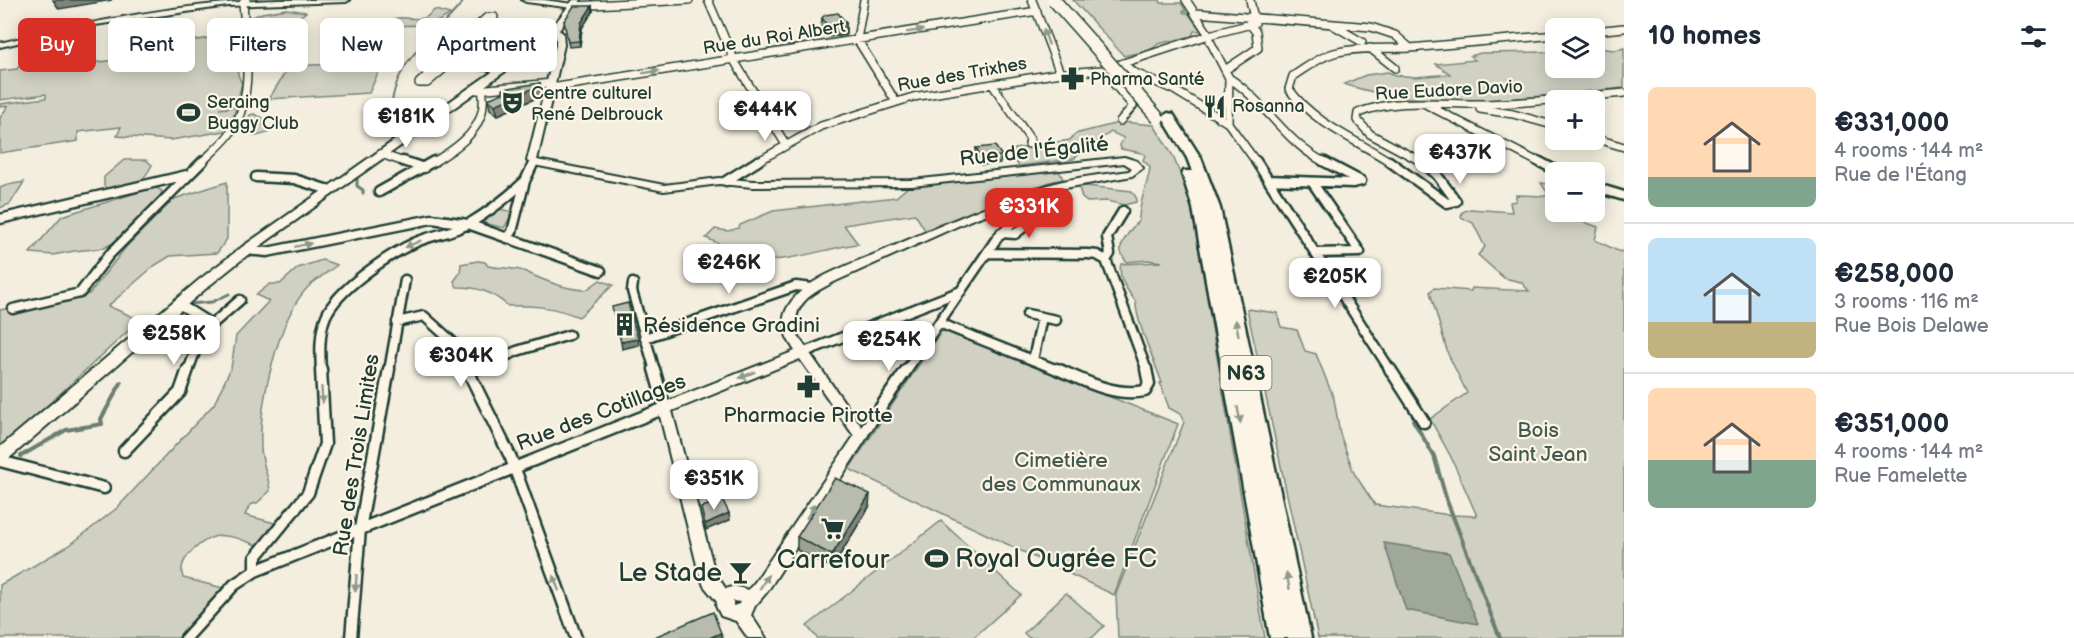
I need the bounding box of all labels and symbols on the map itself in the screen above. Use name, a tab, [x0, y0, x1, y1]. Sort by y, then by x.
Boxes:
street label: Rue du Roi Albert	[701, 16, 847, 59]
one-way arrow	[905, 26, 924, 35]
one-way arrow	[1041, 28, 1051, 46]
street label: Rue des Trixhes	[896, 53, 1029, 96]
pharmacy icon: Pharma Santé	[1059, 66, 1085, 92]
one-way arrow	[641, 67, 660, 76]
place label: Pharma Santé	[1090, 69, 1205, 90]
street label: Rue Eudore Davio	[1375, 76, 1524, 105]
place label: Centre culturel René Delbrouck	[531, 83, 663, 125]
theatre icon: Centre culturel René Delbrouck	[500, 90, 526, 116]
pin: €444K	[723, 91, 807, 142]
place label: Seraing Buggy Club	[207, 92, 299, 134]
restaurant icon: Rosanna	[1201, 93, 1227, 119]
place label: Rosanna	[1232, 96, 1305, 117]
pin: €181K	[364, 98, 448, 149]
sports icon: Seraing Buggy Club	[176, 99, 202, 125]
street label: Rue de l'Égalité	[958, 131, 1110, 172]
pin: €437K	[1418, 134, 1502, 185]
pin: €331K	[987, 188, 1071, 239]
one-way arrow	[294, 240, 313, 249]
one-way arrow	[405, 240, 422, 249]
pin: €246K	[687, 244, 771, 295]
pin: €205K	[1293, 258, 1377, 309]
building icon: Résidence Gradini	[612, 312, 638, 338]
place label: Résidence Gradini	[643, 313, 820, 338]
pin: €258K	[132, 315, 216, 366]
one-way arrow	[1232, 318, 1241, 337]
pin: €254K	[847, 321, 931, 372]
pin: €304K	[419, 337, 503, 388]
street label: Rue des Trois Limites	[328, 352, 385, 558]
road number: N63	[1220, 356, 1272, 390]
street label: Rue des Cotillages	[513, 369, 689, 456]
one-way arrow	[738, 370, 756, 380]
pharmacy icon: Pharmacie Pirotte	[795, 374, 821, 400]
one-way arrow	[317, 386, 326, 405]
place label: Pharmacie Pirotte	[723, 403, 893, 428]
one-way arrow	[1235, 405, 1244, 424]
park label: Bois Saint Jean	[1488, 418, 1588, 467]
park label: Cimetière des Communaux	[982, 448, 1141, 497]
pin: €351K	[672, 460, 756, 511]
one-way arrow	[805, 503, 816, 519]
supermarket icon: Carrefour	[820, 515, 846, 541]
place label: Royal Ougrée FC	[955, 544, 1157, 575]
place label: Carrefour	[777, 545, 890, 576]
sports icon: Royal Ougrée FC	[924, 545, 950, 571]
place label: Le Stade	[618, 558, 722, 589]
bar icon: Le Stade	[727, 559, 753, 585]
one-way arrow	[1283, 571, 1292, 590]
one-way arrow	[351, 574, 360, 593]
one-way arrow	[551, 574, 561, 592]
one-way arrow	[758, 574, 769, 590]

